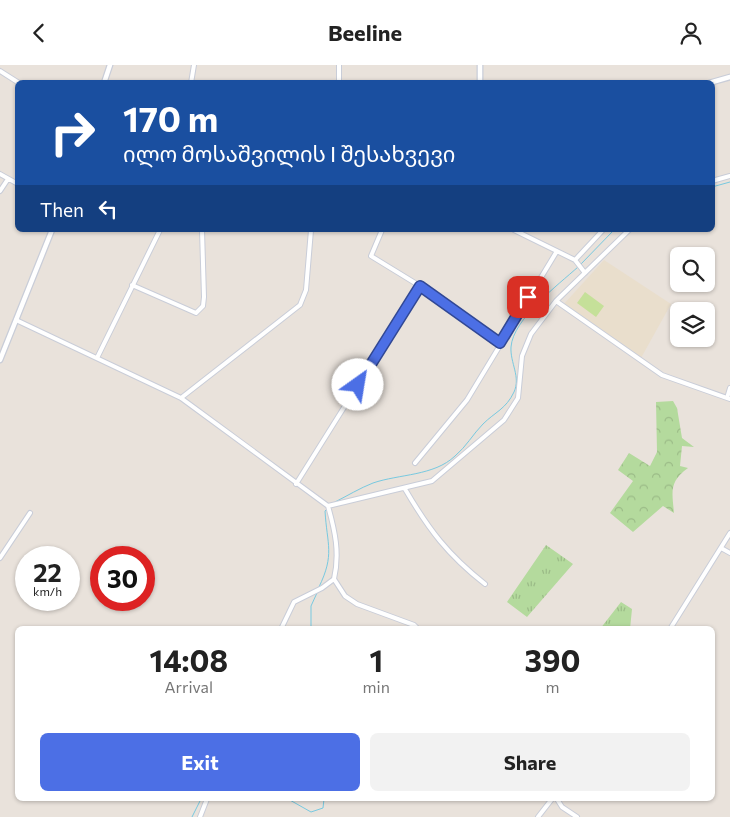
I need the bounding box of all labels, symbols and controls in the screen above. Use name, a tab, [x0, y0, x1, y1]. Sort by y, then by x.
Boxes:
icon: back	[25, 19, 53, 47]
text: Beeline	[328, 19, 402, 46]
icon: person	[677, 19, 705, 47]
text: 170 m	[123, 96, 218, 139]
icon: right	[40, 100, 105, 165]
text: ილო მოსაშვილის I შესახვევი	[123, 140, 455, 167]
icon: left	[94, 195, 122, 223]
text: Then	[40, 198, 84, 221]
map controls	[670, 247, 715, 347]
button: search	[670, 247, 715, 292]
pin	[507, 276, 549, 318]
icon: arrive	[514, 283, 542, 311]
button: layers	[670, 302, 715, 347]
position arrow	[331, 358, 383, 410]
speed limit sign: 30	[90, 546, 155, 611]
text: 22	[33, 557, 62, 587]
text: km/h	[33, 584, 62, 598]
text: 14:08	[150, 641, 228, 678]
text: 1	[369, 641, 383, 678]
text: 390	[524, 641, 580, 678]
text: Arrival	[165, 677, 213, 696]
text: min	[363, 677, 390, 696]
text: m	[545, 677, 559, 696]
button: Exit	[40, 733, 360, 791]
button: Share	[370, 733, 690, 791]

